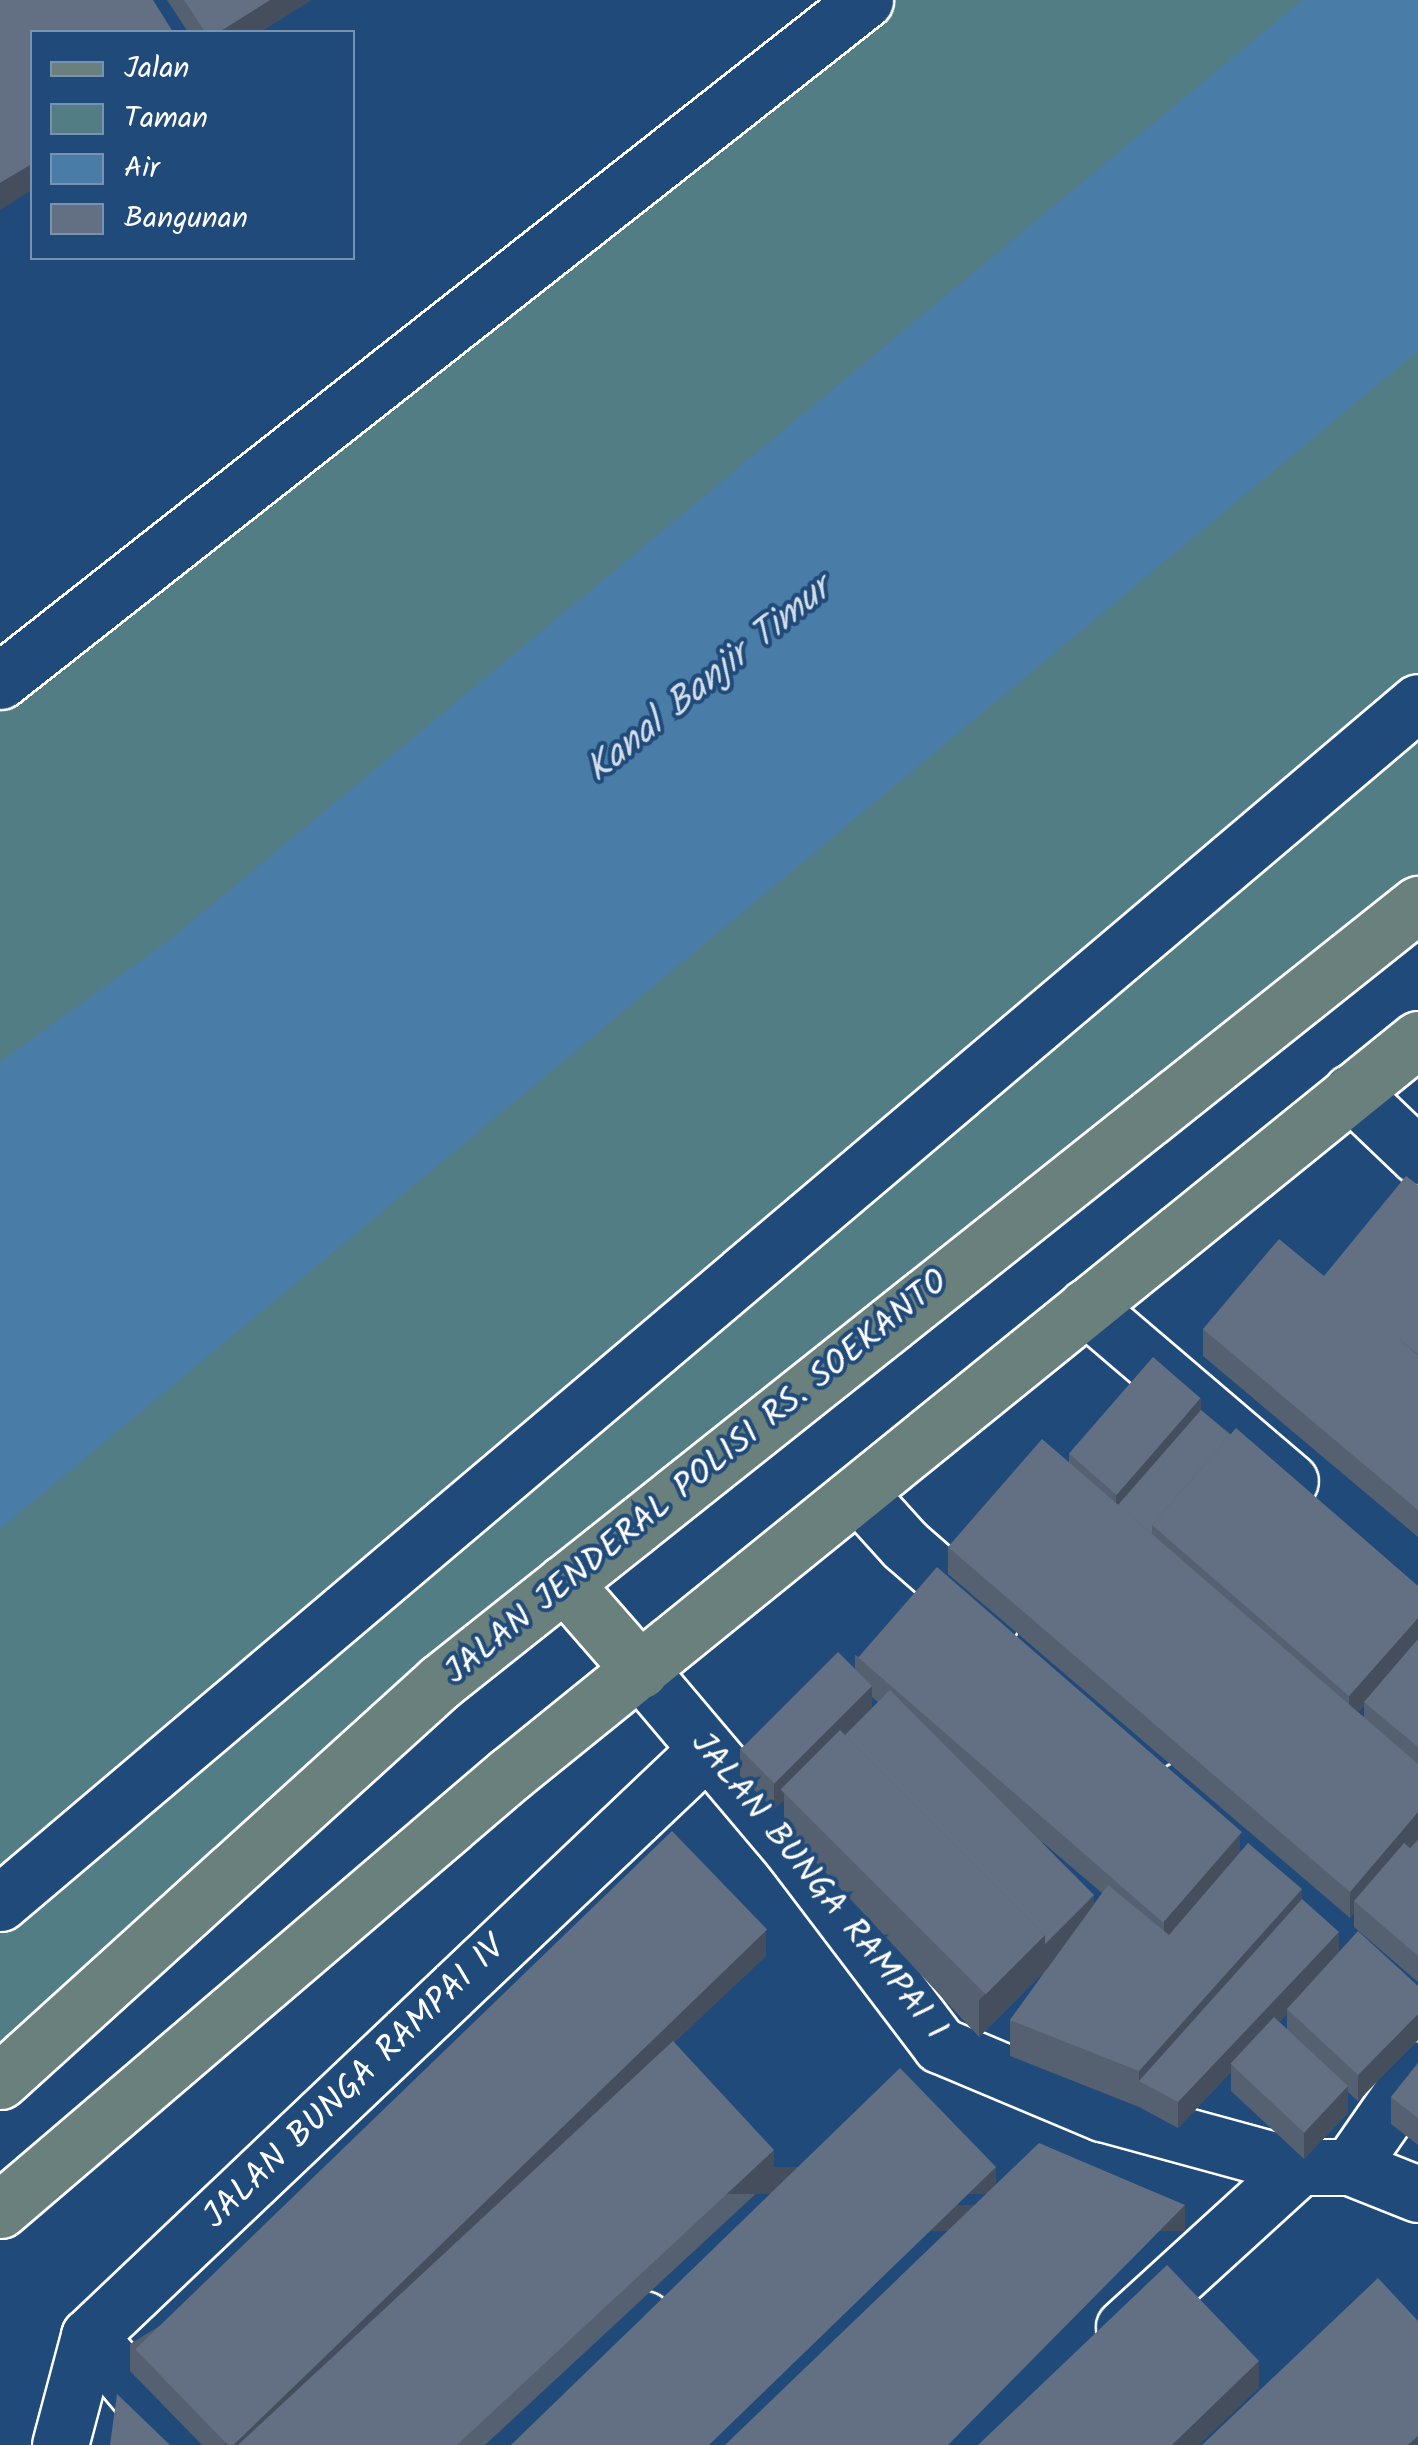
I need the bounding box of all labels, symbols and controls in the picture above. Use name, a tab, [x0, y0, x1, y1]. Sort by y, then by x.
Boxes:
legend	[30, 30, 355, 260]
text: Jalan	[124, 45, 190, 93]
text: Taman	[124, 95, 208, 143]
text: Air	[124, 145, 159, 193]
text: Bangunan	[124, 195, 248, 243]
water label: Kanal Banjir Timur	[577, 568, 841, 794]
street label: JALAN JENDERAL POLISI RS. SOEKANTO	[437, 1262, 957, 1694]
street label: JALAN BUNGA RAMPAI I	[681, 1724, 955, 2050]
street label: JALAN BUNGA RAMPAI IV	[195, 1928, 515, 2238]

